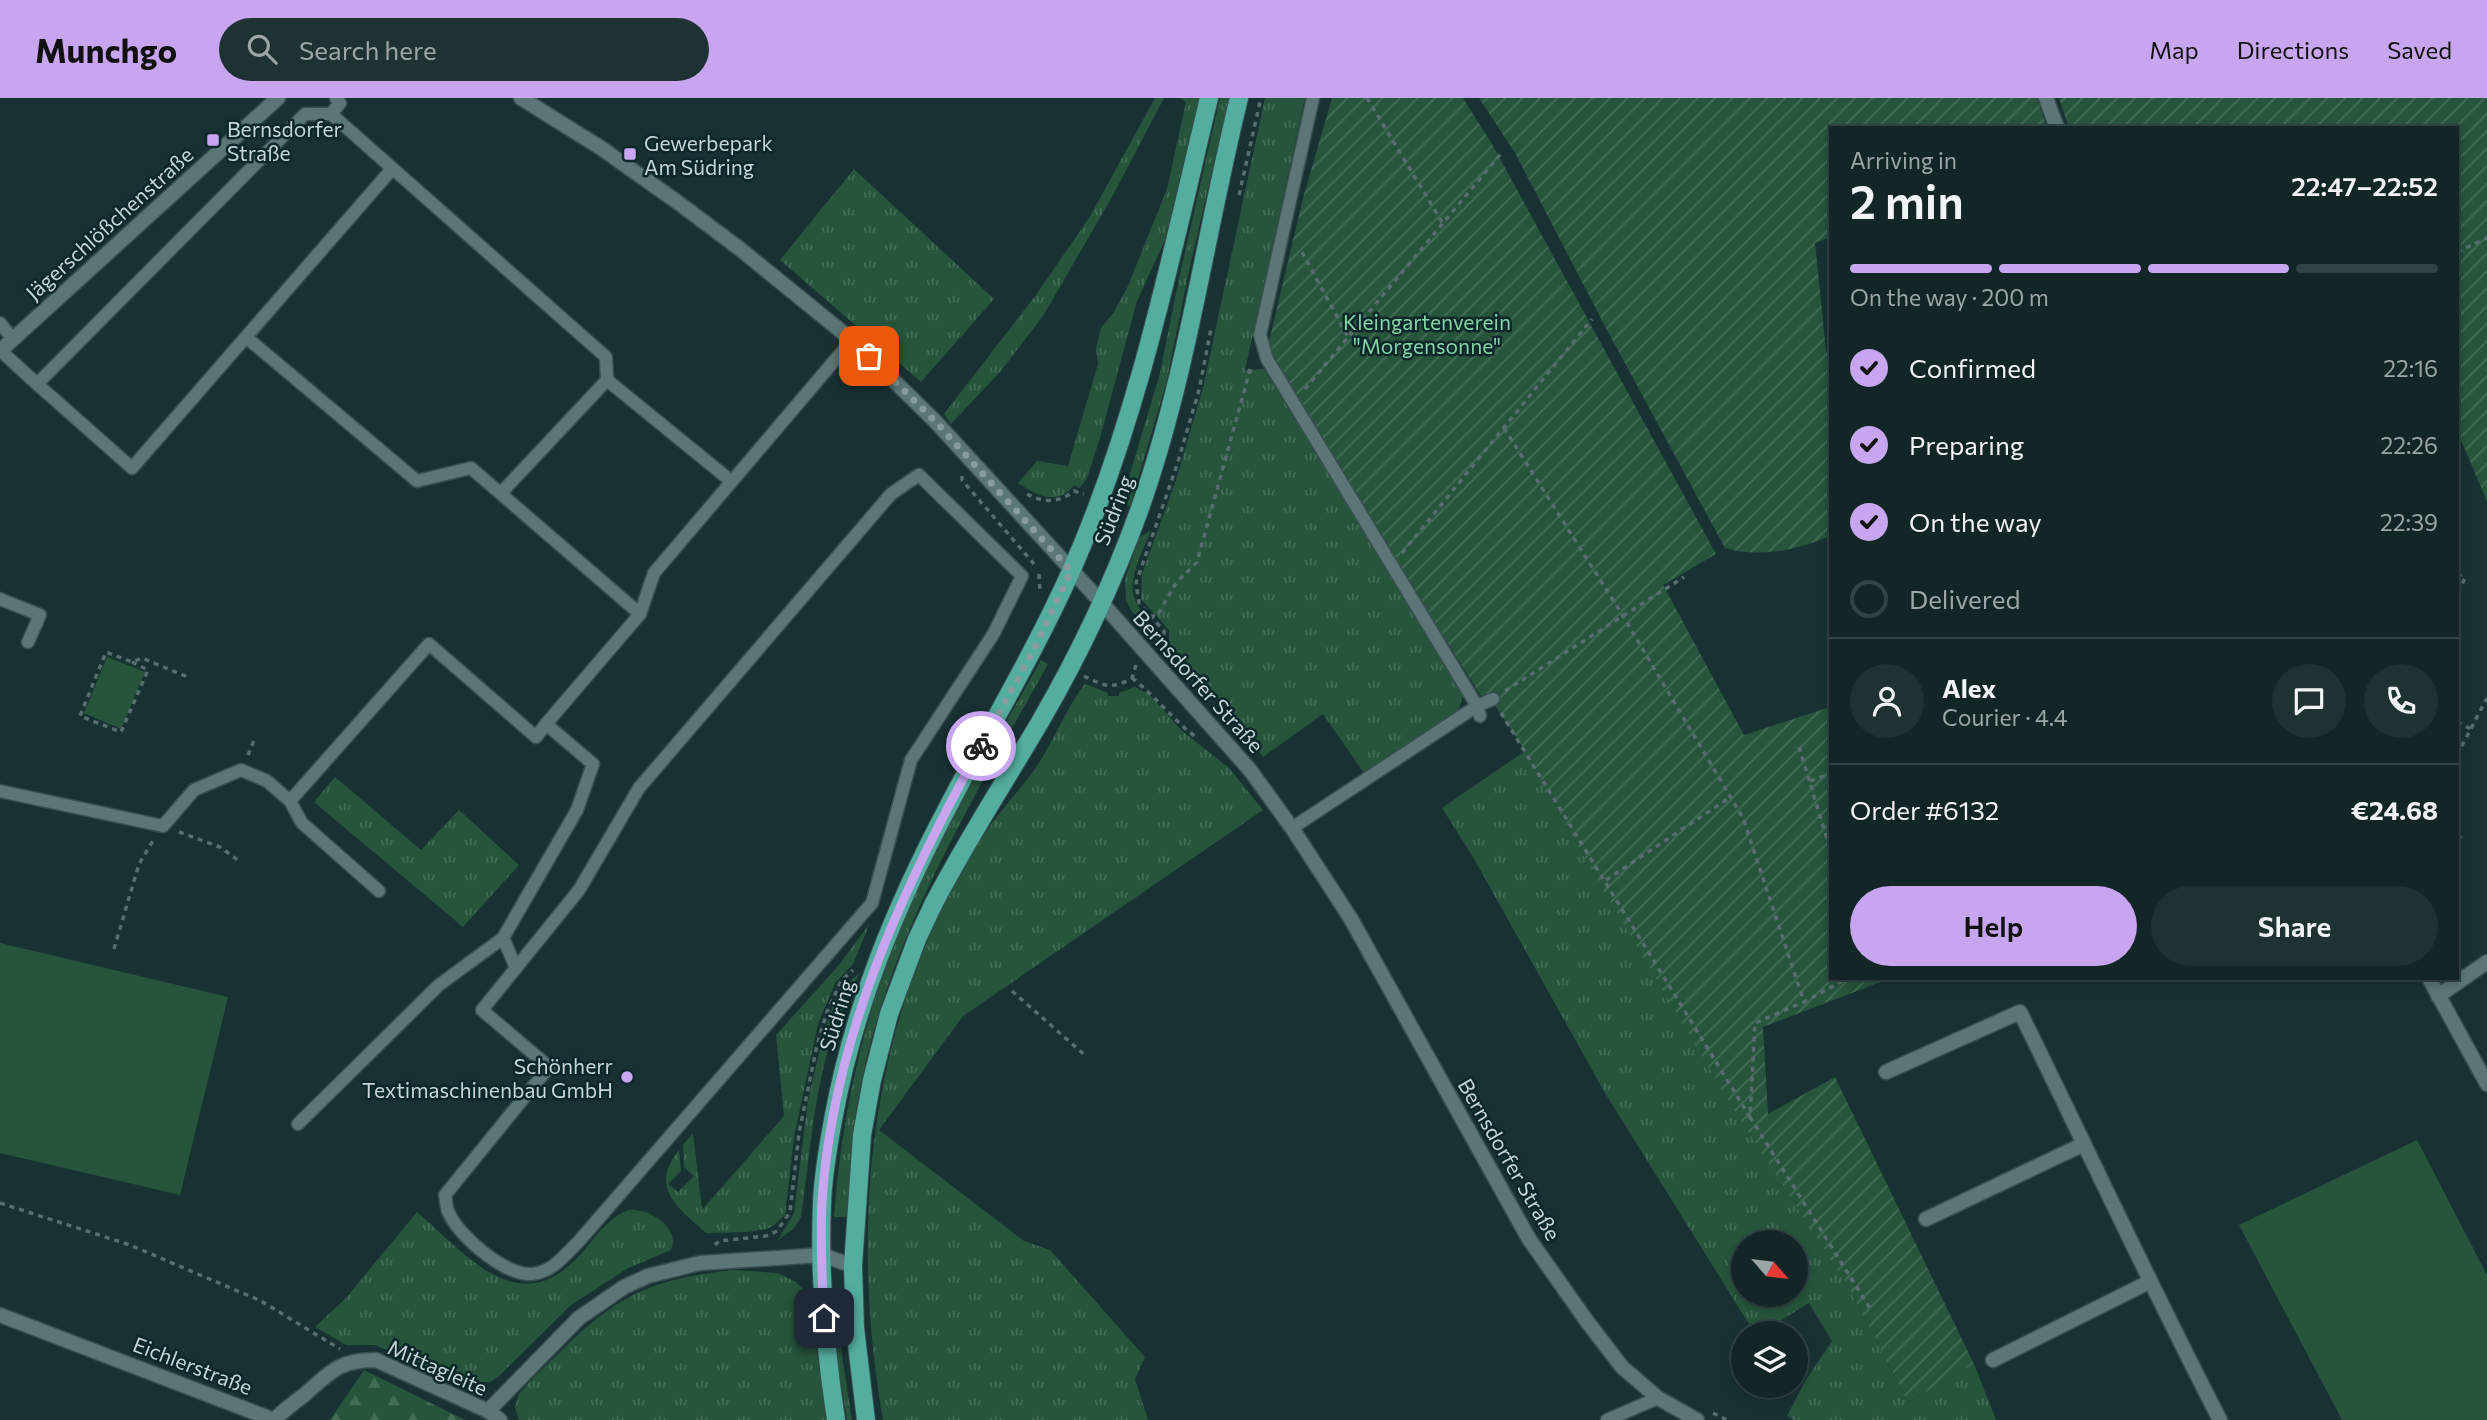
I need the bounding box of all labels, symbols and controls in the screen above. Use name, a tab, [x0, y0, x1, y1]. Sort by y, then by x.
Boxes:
search box	[219, 18, 709, 81]
text: Munchgo	[35, 29, 177, 70]
icon: search	[243, 30, 281, 68]
text: Search here	[299, 34, 437, 65]
text: Map	[2149, 35, 2199, 64]
text: Directions	[2237, 35, 2349, 64]
text: Saved	[2387, 35, 2452, 64]
place label: Bernsdorfer Straße	[227, 116, 342, 165]
place label: Gewerbepark Am Südring	[644, 130, 773, 179]
marker: Bernsdorfer Straße	[205, 132, 221, 148]
street label: Jägerschlößchenstraße	[20, 141, 198, 305]
marker: Gewerbepark Am Südring	[622, 146, 638, 162]
text: Arriving in	[1850, 146, 1957, 174]
text: 22:47–22:52	[2291, 170, 2438, 201]
text: 2 min	[1850, 172, 1964, 228]
text: On the way · 200 m	[1850, 283, 2049, 311]
park label: Kleingartenverein "Morgensonne"	[1343, 309, 1511, 358]
pin	[839, 326, 899, 386]
icon: bag	[850, 337, 888, 375]
icon: check	[1850, 349, 1888, 387]
text: Confirmed	[1909, 352, 2036, 383]
text: 22:16	[2383, 354, 2438, 382]
icon: check	[1850, 426, 1888, 464]
text: Preparing	[1909, 429, 2024, 460]
text: 22:26	[2380, 431, 2438, 459]
street label: Südring	[1088, 471, 1138, 549]
icon: check	[1850, 503, 1888, 541]
text: On the way	[1909, 506, 2042, 537]
text: 22:39	[2380, 508, 2438, 536]
text: Delivered	[1909, 583, 2020, 614]
street label: Bernsdorfer Straße	[1129, 605, 1269, 757]
button: person	[1850, 664, 1924, 738]
button: chat	[2272, 664, 2346, 738]
button: phone	[2364, 664, 2438, 738]
text: Alex	[1942, 672, 1996, 703]
text: Courier · 4.4	[1942, 703, 2068, 731]
courier	[946, 711, 1016, 781]
icon: bike	[962, 727, 1000, 765]
text: Order #6132	[1850, 794, 1999, 825]
text: €24.68	[2351, 794, 2438, 825]
button: Help	[1850, 886, 2137, 966]
button: Share	[2151, 886, 2438, 966]
street label: Südring	[813, 976, 859, 1054]
place label: Schönherr Textimaschinenbau GmbH	[362, 1053, 613, 1102]
marker: Schönherr Textimaschinenbau GmbH	[619, 1069, 635, 1085]
street label: Bernsdorfer Straße	[1454, 1074, 1566, 1244]
north arrow	[1731, 1230, 1808, 1307]
map controls	[1731, 1230, 1808, 1398]
pin	[794, 1288, 854, 1348]
icon: home	[805, 1299, 843, 1337]
button: layers	[1731, 1321, 1808, 1398]
street label: Eichlerstraße	[130, 1331, 256, 1399]
street label: Mittagleite	[384, 1334, 492, 1400]

